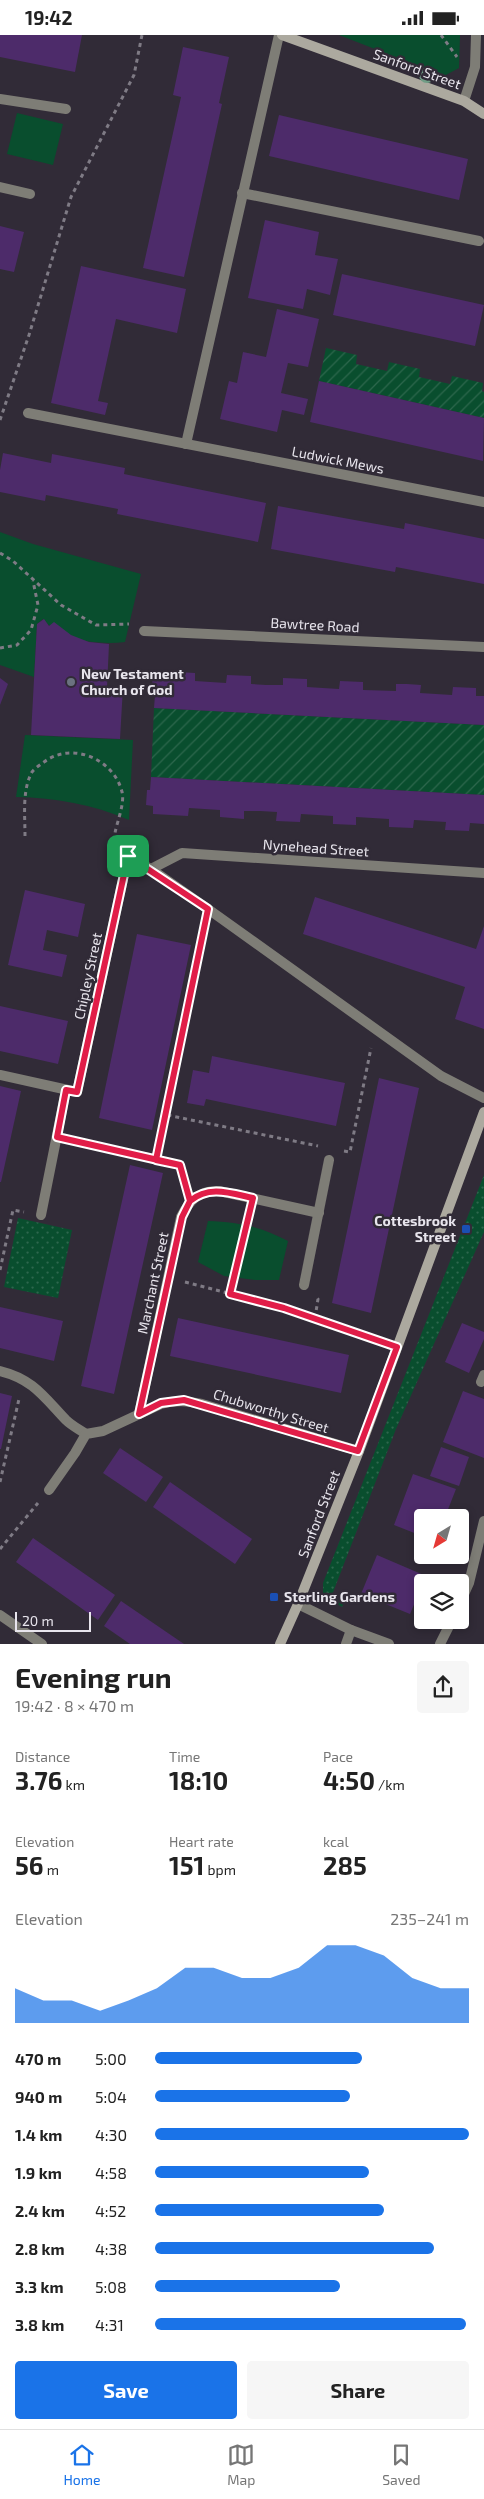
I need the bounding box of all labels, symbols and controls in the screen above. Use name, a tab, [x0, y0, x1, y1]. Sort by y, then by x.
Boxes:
text: 19:42	[25, 6, 72, 29]
street label: Sanford Street	[371, 45, 463, 92]
street label: Ludwick Mews	[291, 442, 386, 477]
street label: Bawtree Road	[270, 614, 360, 635]
place label: New Testament Church of God	[81, 665, 184, 698]
marker: New Testament Church of God	[65, 676, 77, 688]
pin	[107, 835, 149, 877]
street label: Nynehead Street	[262, 835, 370, 860]
icon: arrive	[114, 842, 142, 870]
street label: Chipley Street	[70, 931, 105, 1021]
place label: Cottesbrook Street	[374, 1212, 456, 1245]
marker: Cottesbrook Street	[460, 1223, 472, 1235]
street label: Marchant Street	[133, 1230, 172, 1335]
street label: Chubworthy Street	[211, 1385, 331, 1436]
street label: Sanford Street	[294, 1468, 343, 1560]
north arrow	[414, 1509, 469, 1564]
map controls	[414, 1509, 469, 1629]
button: layers	[414, 1574, 469, 1629]
place label: Sterling Gardens	[284, 1588, 395, 1605]
marker: Sterling Gardens	[268, 1591, 280, 1603]
scale bar	[15, 1609, 91, 1632]
text: 20 m	[22, 1612, 54, 1629]
text: Evening run	[15, 1660, 172, 1694]
button: share	[417, 1661, 469, 1713]
text: 19:42 · 8 × 470 m	[15, 1696, 134, 1715]
text: Distance	[15, 1748, 70, 1765]
text: Time	[169, 1748, 200, 1765]
text: Pace	[323, 1748, 353, 1765]
text: 3.76	[15, 1765, 62, 1795]
text: 18:10	[169, 1765, 228, 1795]
text: 4:50	[323, 1765, 375, 1795]
text: km	[62, 1776, 85, 1793]
text: /km	[375, 1776, 405, 1793]
text: Elevation	[15, 1833, 74, 1850]
text: Heart rate	[169, 1833, 234, 1850]
text: kcal	[323, 1833, 349, 1850]
text: 56	[15, 1850, 44, 1880]
text: 151	[169, 1850, 204, 1880]
text: 285	[323, 1850, 367, 1880]
text: m	[44, 1861, 59, 1878]
text: bpm	[204, 1861, 236, 1878]
text: Elevation	[15, 1909, 83, 1928]
text: 235–241 m	[390, 1909, 469, 1928]
text: 470 m	[15, 2049, 61, 2068]
text: 5:00	[95, 2049, 127, 2068]
text: 940 m	[15, 2087, 62, 2106]
text: 5:04	[95, 2087, 127, 2106]
text: 1.4 km	[15, 2125, 62, 2144]
text: 4:30	[95, 2125, 127, 2144]
text: 1.9 km	[15, 2163, 62, 2182]
text: 4:58	[95, 2163, 127, 2182]
text: 2.4 km	[15, 2201, 65, 2220]
text: 4:52	[95, 2201, 126, 2220]
text: 2.8 km	[15, 2239, 65, 2258]
text: 4:38	[95, 2239, 127, 2258]
text: 3.3 km	[15, 2277, 64, 2296]
text: 5:08	[95, 2277, 127, 2296]
text: 3.8 km	[15, 2315, 64, 2334]
text: 4:31	[95, 2315, 124, 2334]
button: Save	[15, 2361, 237, 2419]
button: Share	[247, 2361, 469, 2419]
tab: Home	[63, 2441, 100, 2488]
tab: Map	[227, 2441, 255, 2488]
tab: Saved	[382, 2441, 421, 2488]

